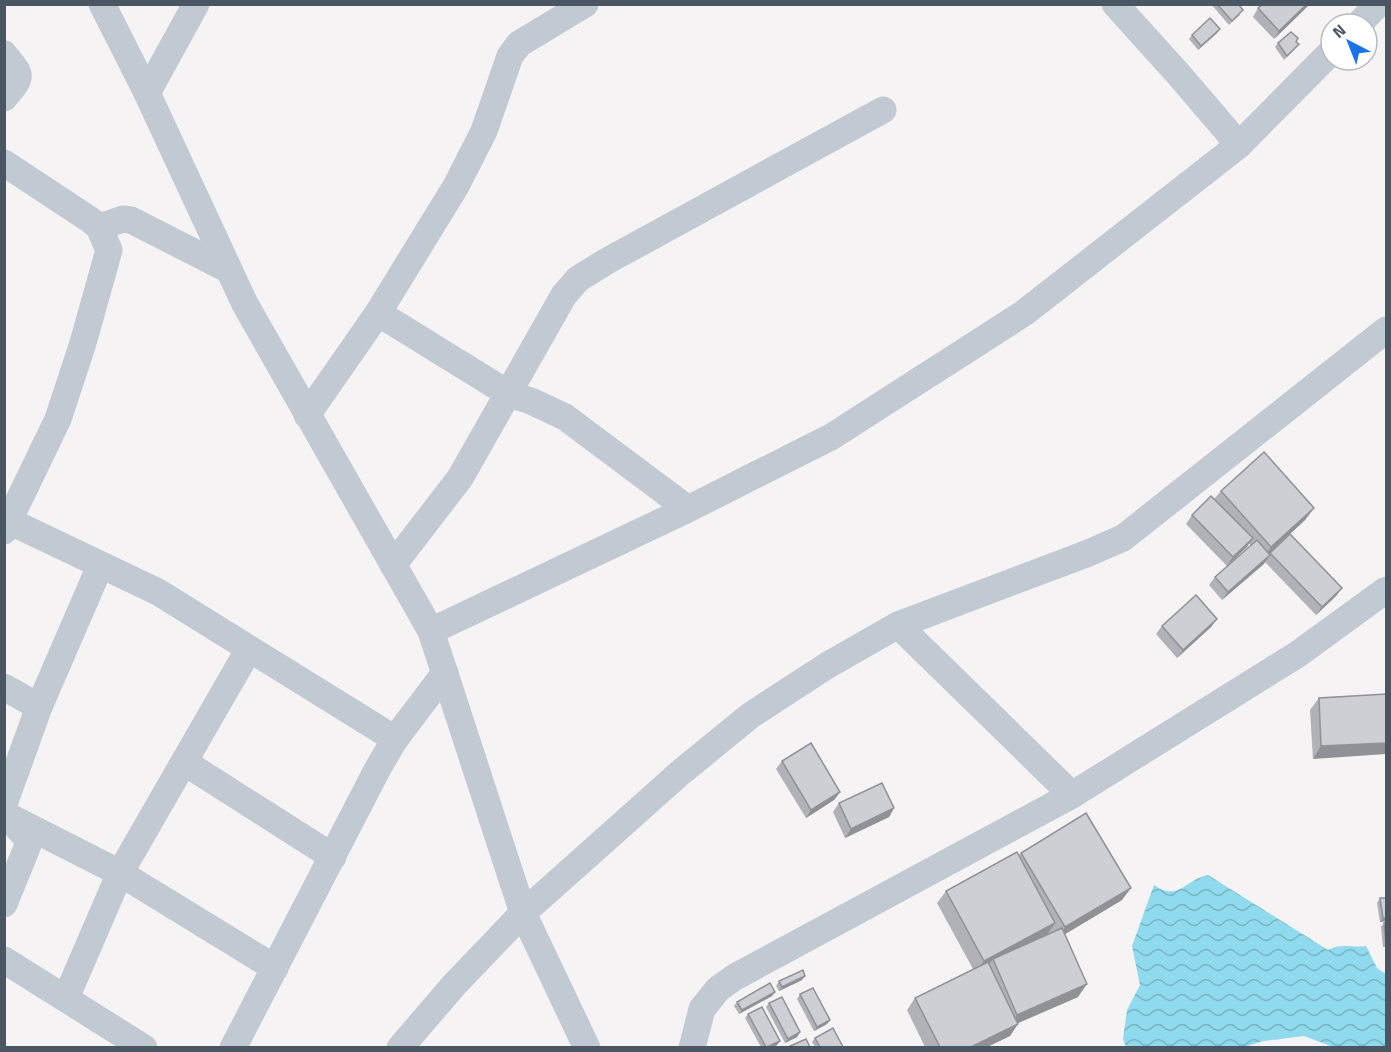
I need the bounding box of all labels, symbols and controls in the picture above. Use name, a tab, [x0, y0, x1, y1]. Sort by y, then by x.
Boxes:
north arrow	[1319, 12, 1379, 72]
text: N	[1327, 18, 1351, 43]

